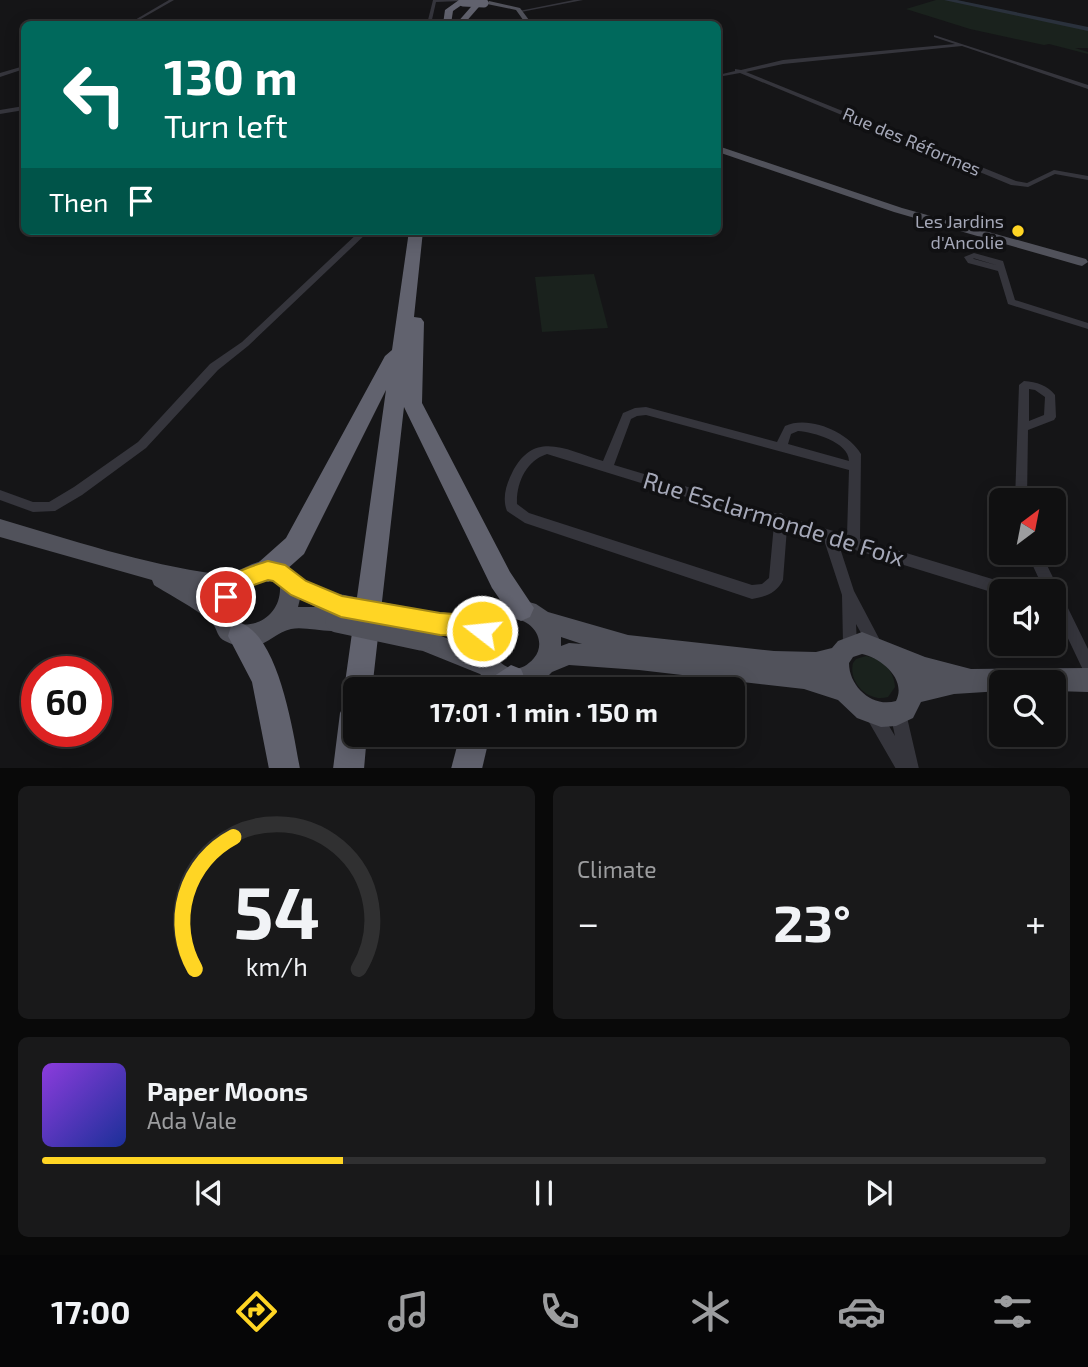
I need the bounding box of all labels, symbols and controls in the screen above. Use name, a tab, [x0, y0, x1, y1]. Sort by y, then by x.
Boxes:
text: 130 m	[164, 46, 298, 105]
icon: left	[49, 49, 140, 140]
street label: Rue des Réformes	[840, 102, 984, 180]
text: Turn left	[164, 106, 288, 144]
icon: arrive	[122, 182, 160, 220]
text: Then	[49, 186, 108, 217]
place label: Les Jardins d'Ancolie	[915, 210, 1004, 253]
marker: Les Jardins d'Ancolie	[1010, 223, 1026, 239]
street label: Rue Esclarmonde de Foix	[640, 464, 908, 572]
north arrow	[989, 488, 1066, 565]
map controls	[989, 488, 1066, 747]
pin	[196, 567, 256, 627]
icon: arrive	[207, 578, 245, 616]
button: sound	[989, 579, 1066, 656]
position arrow	[445, 594, 519, 668]
speed limit sign: 60	[21, 656, 112, 747]
button: search	[989, 670, 1066, 747]
text: 17:01 · 1 min · 150 m	[430, 696, 658, 727]
text: Climate	[577, 855, 657, 883]
text: 54	[233, 866, 320, 954]
text: 23°	[773, 890, 851, 952]
text: −	[577, 899, 599, 945]
text: +	[1025, 899, 1046, 945]
text: km/h	[245, 950, 308, 980]
text: Paper Moons	[147, 1075, 308, 1106]
text: Ada Vale	[147, 1106, 237, 1134]
icon: previous	[190, 1174, 228, 1212]
icon: pause	[525, 1174, 563, 1212]
icon: next	[860, 1174, 898, 1212]
icon: directions	[232, 1287, 281, 1336]
icon: music	[384, 1287, 433, 1336]
icon: phone	[535, 1287, 584, 1336]
icon: climate	[686, 1287, 735, 1336]
icon: car	[837, 1287, 886, 1336]
icon: filters	[988, 1287, 1037, 1336]
text: 17:00	[51, 1292, 130, 1330]

